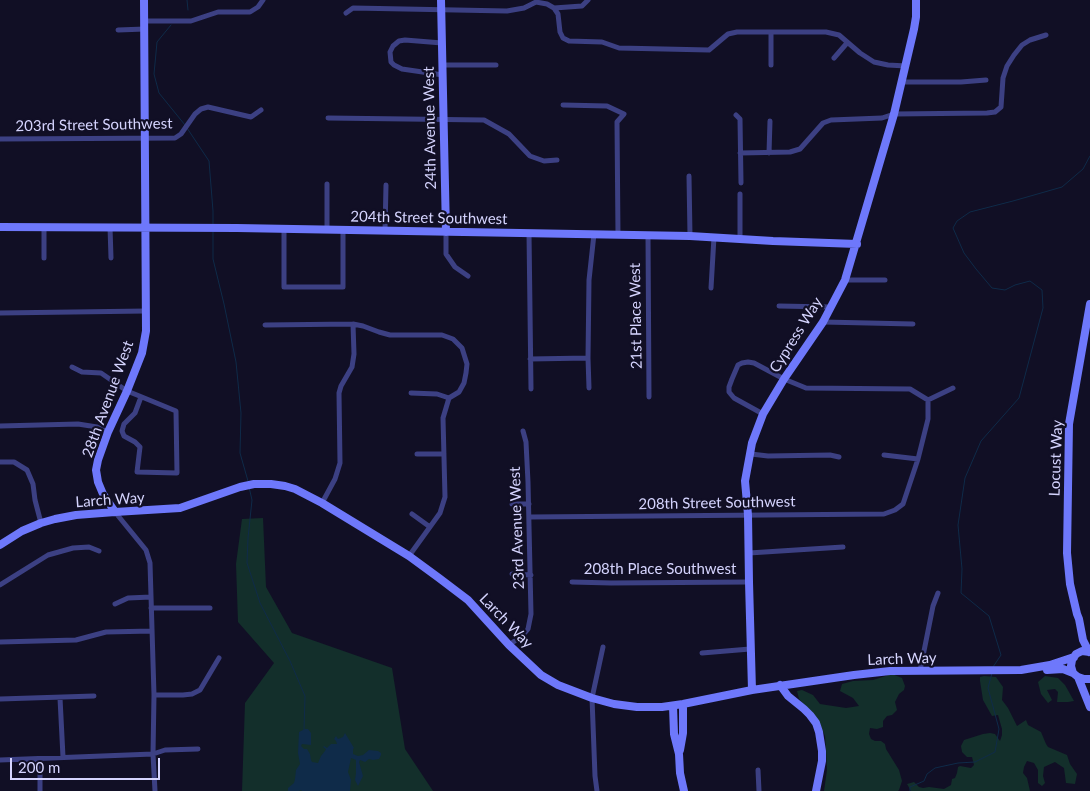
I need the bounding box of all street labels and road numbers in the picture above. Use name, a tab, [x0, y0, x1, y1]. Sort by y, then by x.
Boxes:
street label: 24th Avenue West	[420, 66, 440, 190]
street label: 203rd Street Southwest	[15, 115, 173, 135]
street label: 204th Street Southwest	[350, 208, 508, 228]
street label: 21st Place West	[626, 263, 646, 369]
street label: Cypress Way	[766, 294, 826, 376]
street label: 28th Avenue West	[79, 338, 137, 460]
street label: Locust Way	[1046, 419, 1066, 497]
street label: 23rd Avenue West	[506, 466, 528, 590]
street label: Larch Way	[75, 489, 145, 511]
street label: 208th Street Southwest	[638, 493, 796, 513]
street label: 208th Place Southwest	[584, 560, 736, 578]
street label: Larch Way	[475, 590, 537, 652]
street label: Larch Way	[867, 649, 937, 669]

